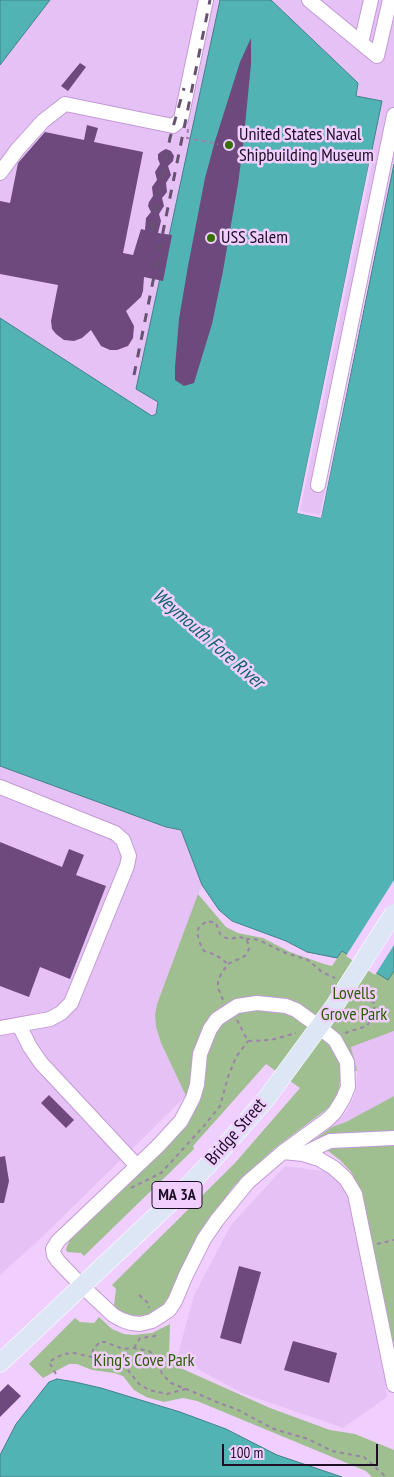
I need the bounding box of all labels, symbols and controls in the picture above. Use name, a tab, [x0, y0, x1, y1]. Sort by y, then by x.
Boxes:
place label: United States Naval Shipbuilding Museum	[239, 124, 374, 166]
marker: United States Naval Shipbuilding Museum	[223, 139, 235, 151]
place label: USS Salem	[221, 227, 288, 249]
marker: USS Salem	[205, 232, 217, 244]
water label: Weymouth Fore River	[148, 584, 268, 694]
park label: Lovells Grove Park	[321, 983, 387, 1026]
street label: Bridge Street	[201, 1094, 271, 1170]
road number: MA 3A	[152, 1182, 202, 1208]
park label: King's Cove Park	[94, 1350, 194, 1372]
scale bar	[224, 1434, 380, 1466]
text: 100 m	[230, 1443, 263, 1462]

